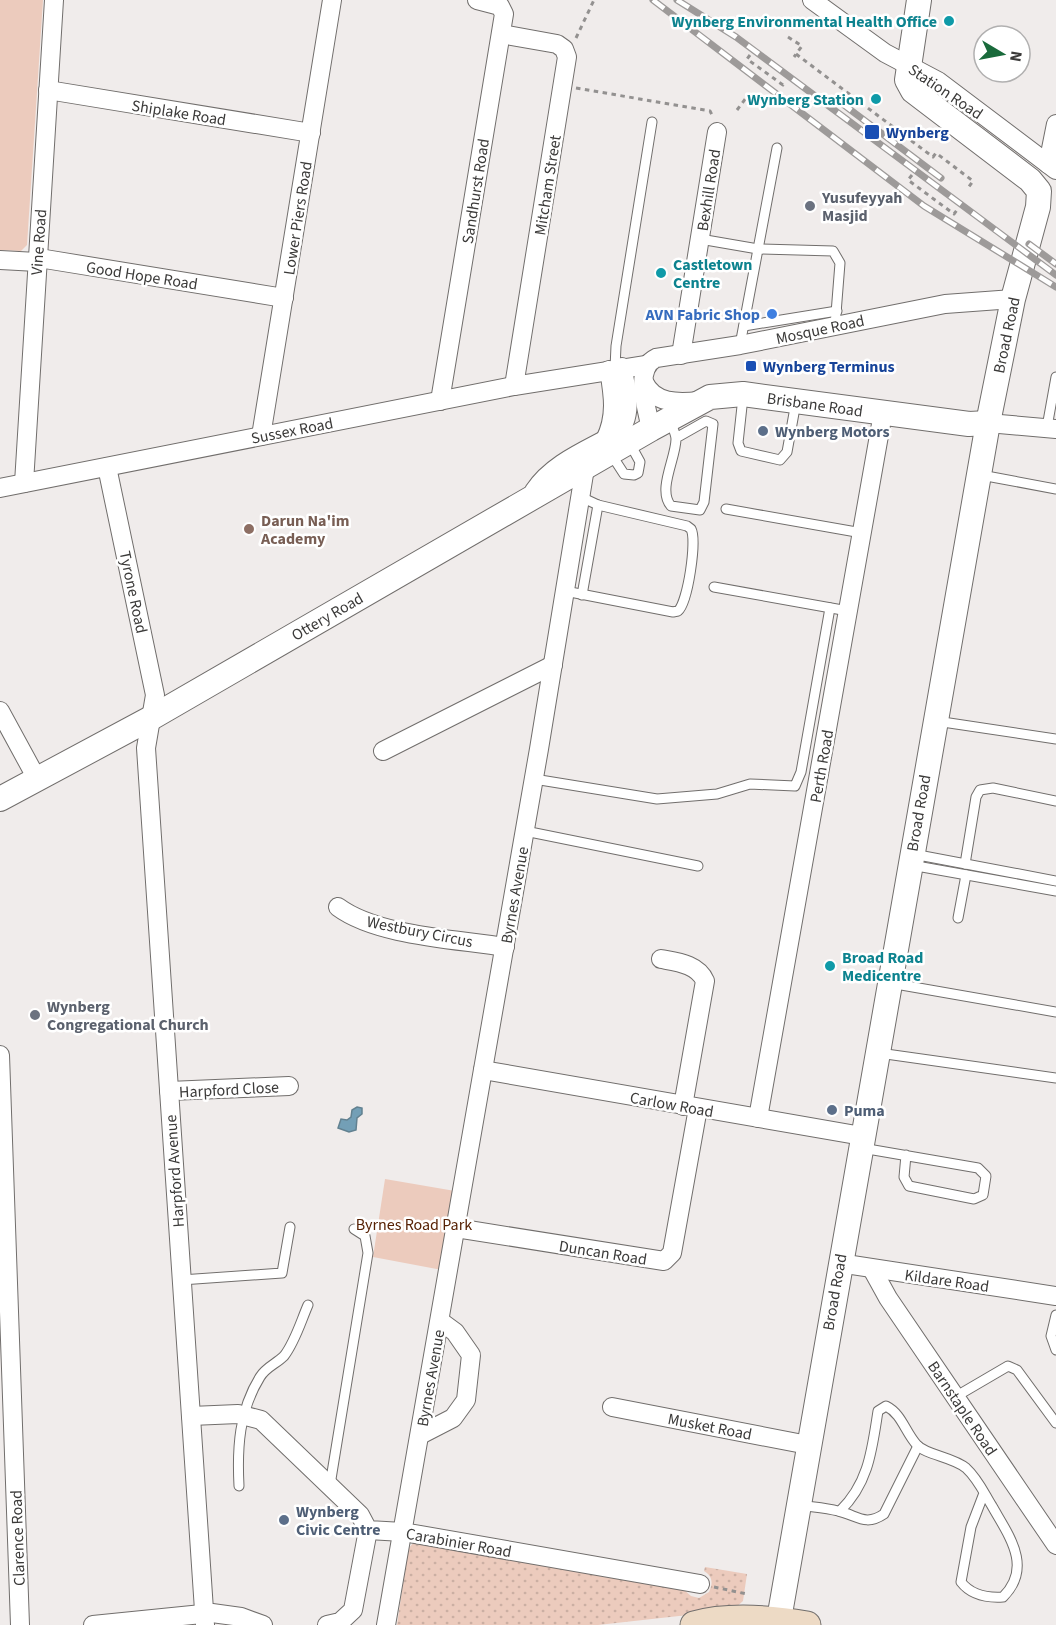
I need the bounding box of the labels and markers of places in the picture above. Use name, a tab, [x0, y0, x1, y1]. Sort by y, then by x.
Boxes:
place label: Wynberg Environmental Health Office	[671, 11, 937, 33]
marker: Wynberg Environmental Health Office	[942, 14, 956, 28]
place label: Wynberg Station	[747, 89, 864, 111]
marker: Wynberg Station	[869, 92, 883, 106]
place label: Wynberg	[886, 122, 949, 144]
marker: Wynberg	[863, 123, 881, 141]
place label: Yusufeyyah Masjid	[821, 187, 902, 227]
marker: Yusufeyyah Masjid	[803, 199, 817, 213]
place label: Castletown Centre	[673, 254, 753, 294]
marker: Castletown Centre	[654, 266, 668, 280]
place label: AVN Fabric Shop	[644, 304, 760, 326]
marker: AVN Fabric Shop	[765, 307, 779, 321]
place label: Wynberg Terminus	[763, 356, 895, 378]
marker: Wynberg Terminus	[744, 359, 758, 373]
place label: Wynberg Motors	[775, 421, 890, 443]
marker: Wynberg Motors	[756, 424, 770, 438]
place label: Darun Na'im Academy	[260, 510, 349, 550]
marker: Darun Na'im Academy	[242, 522, 256, 536]
place label: Broad Road Medicentre	[842, 947, 923, 987]
marker: Broad Road Medicentre	[823, 959, 837, 973]
place label: Wynberg Congregational Church	[47, 996, 209, 1036]
marker: Wynberg Congregational Church	[28, 1008, 42, 1022]
place label: Puma	[844, 1100, 885, 1122]
marker: Puma	[825, 1103, 839, 1117]
place label: Wynberg Civic Centre	[296, 1501, 381, 1541]
marker: Wynberg Civic Centre	[277, 1513, 291, 1527]

